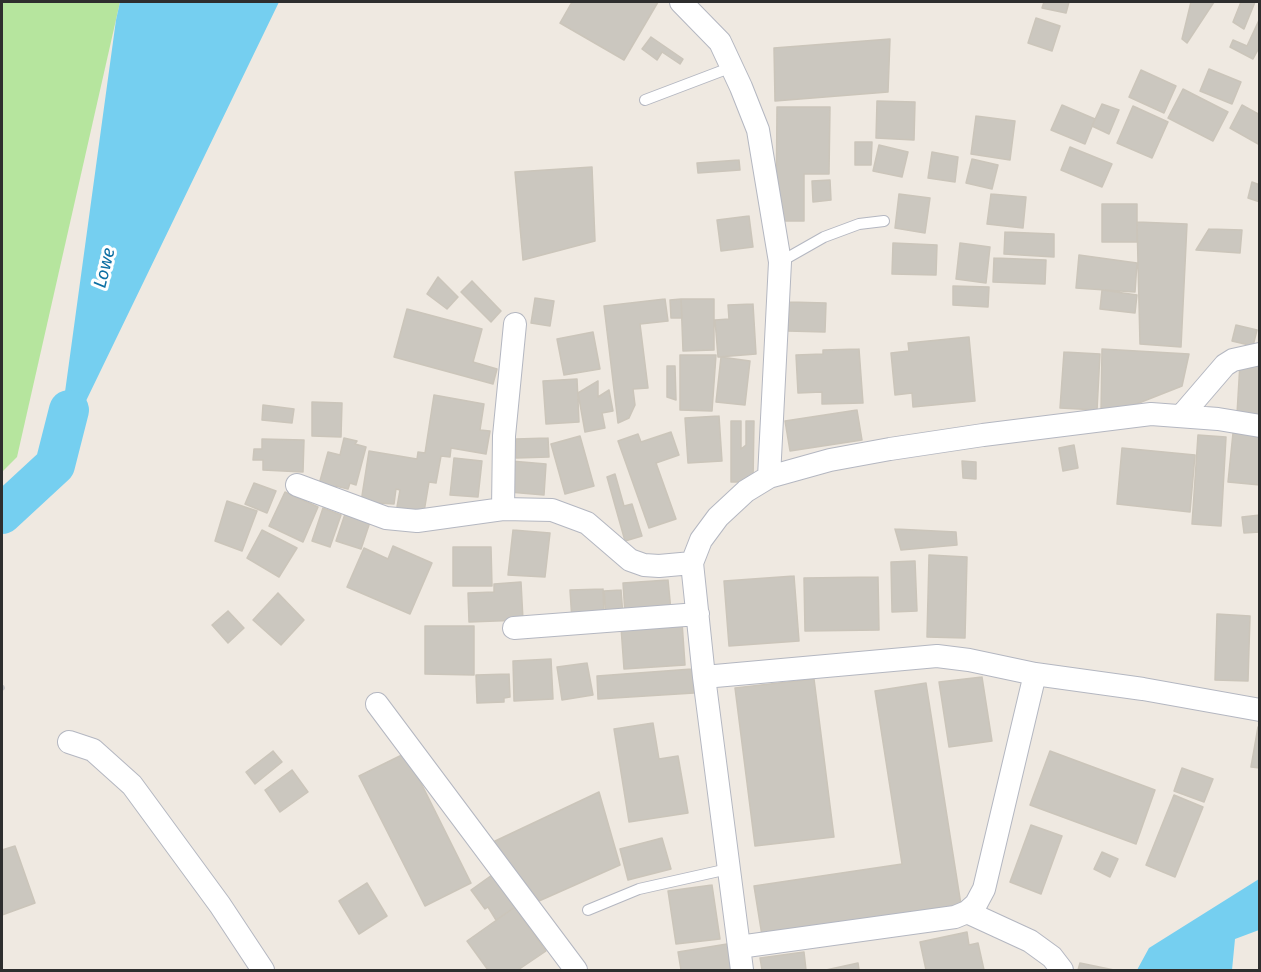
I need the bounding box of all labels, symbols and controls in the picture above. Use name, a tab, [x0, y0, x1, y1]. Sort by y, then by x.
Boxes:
water label: Lowe	[90, 246, 120, 290]

